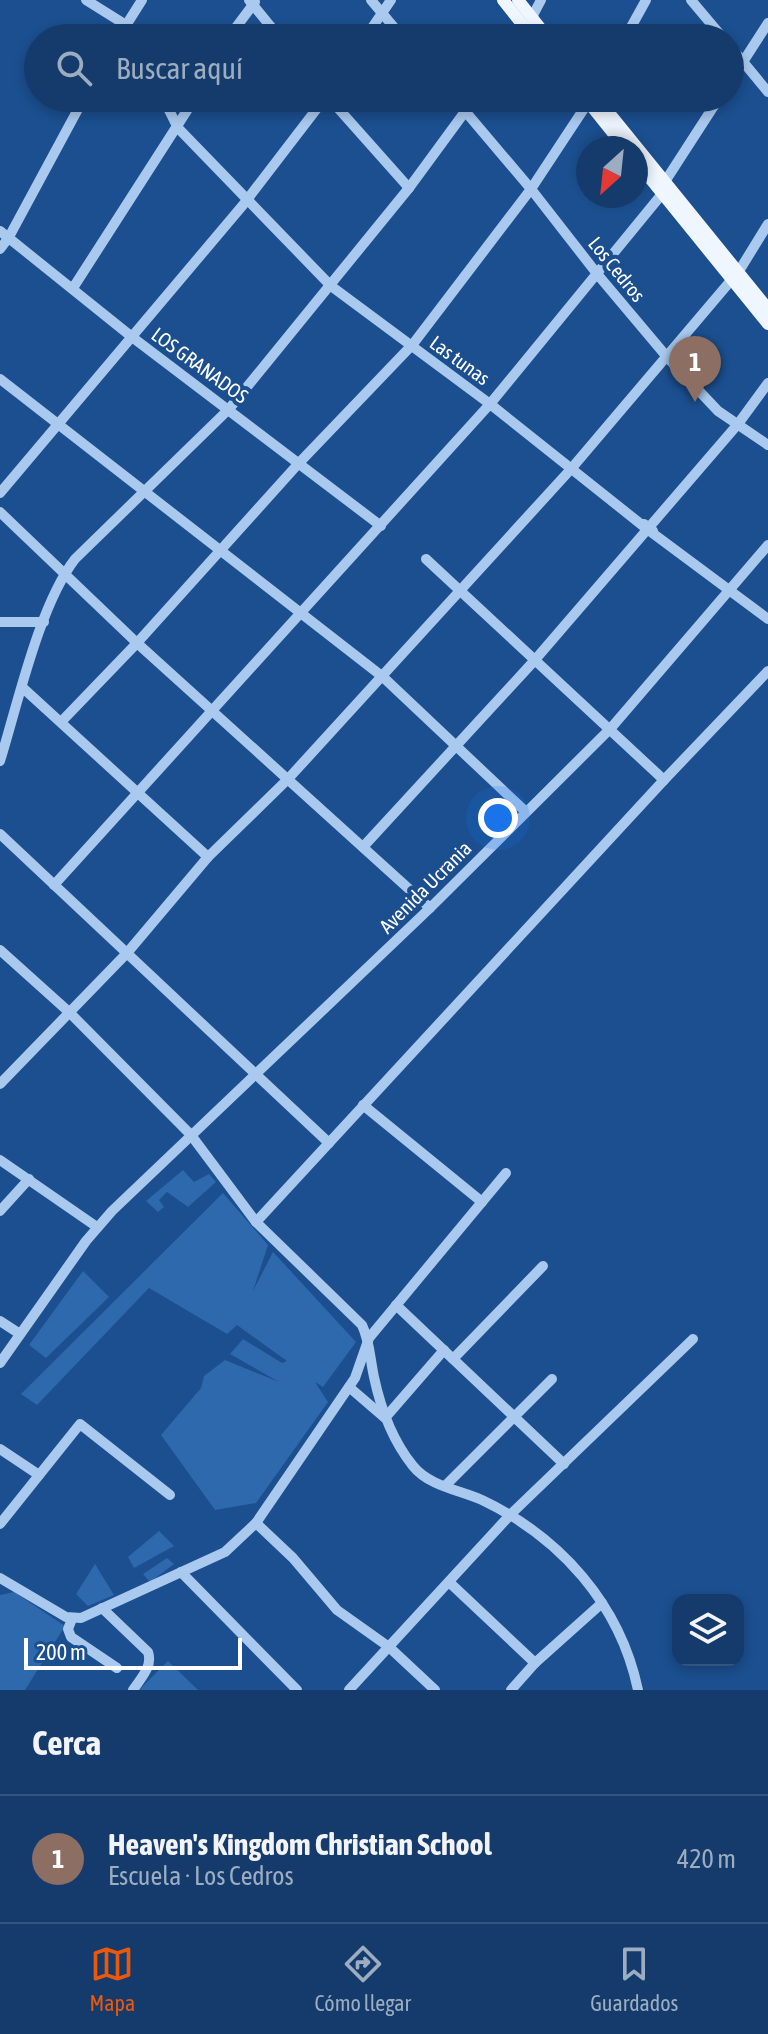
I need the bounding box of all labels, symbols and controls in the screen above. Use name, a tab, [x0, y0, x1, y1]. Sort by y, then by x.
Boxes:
search box	[24, 24, 744, 112]
icon: search	[52, 46, 96, 90]
text: Buscar aquí	[116, 51, 243, 85]
north arrow	[576, 136, 648, 208]
street label: Los Cedros	[584, 232, 650, 306]
street label: LOS GRANADOS	[147, 322, 253, 408]
street label: Las tunas	[426, 331, 494, 389]
pin: 1	[669, 336, 721, 402]
your location	[478, 798, 518, 838]
street label: Avenida Ucrania	[374, 836, 476, 938]
map controls	[672, 1594, 744, 1666]
button: layers	[672, 1594, 744, 1666]
scale bar	[24, 1634, 242, 1670]
text: 200 m	[36, 1639, 86, 1665]
text: Cerca	[32, 1723, 101, 1762]
text: Heaven's Kingdom Christian School	[108, 1827, 492, 1861]
text: 1	[52, 1844, 64, 1874]
text: 420 m	[677, 1844, 736, 1874]
text: Escuela · Los Cedros	[108, 1861, 294, 1891]
tab: Mapa	[90, 1942, 135, 2016]
tab: Cómo llegar	[314, 1942, 411, 2016]
tab: Guardados	[590, 1942, 678, 2016]

